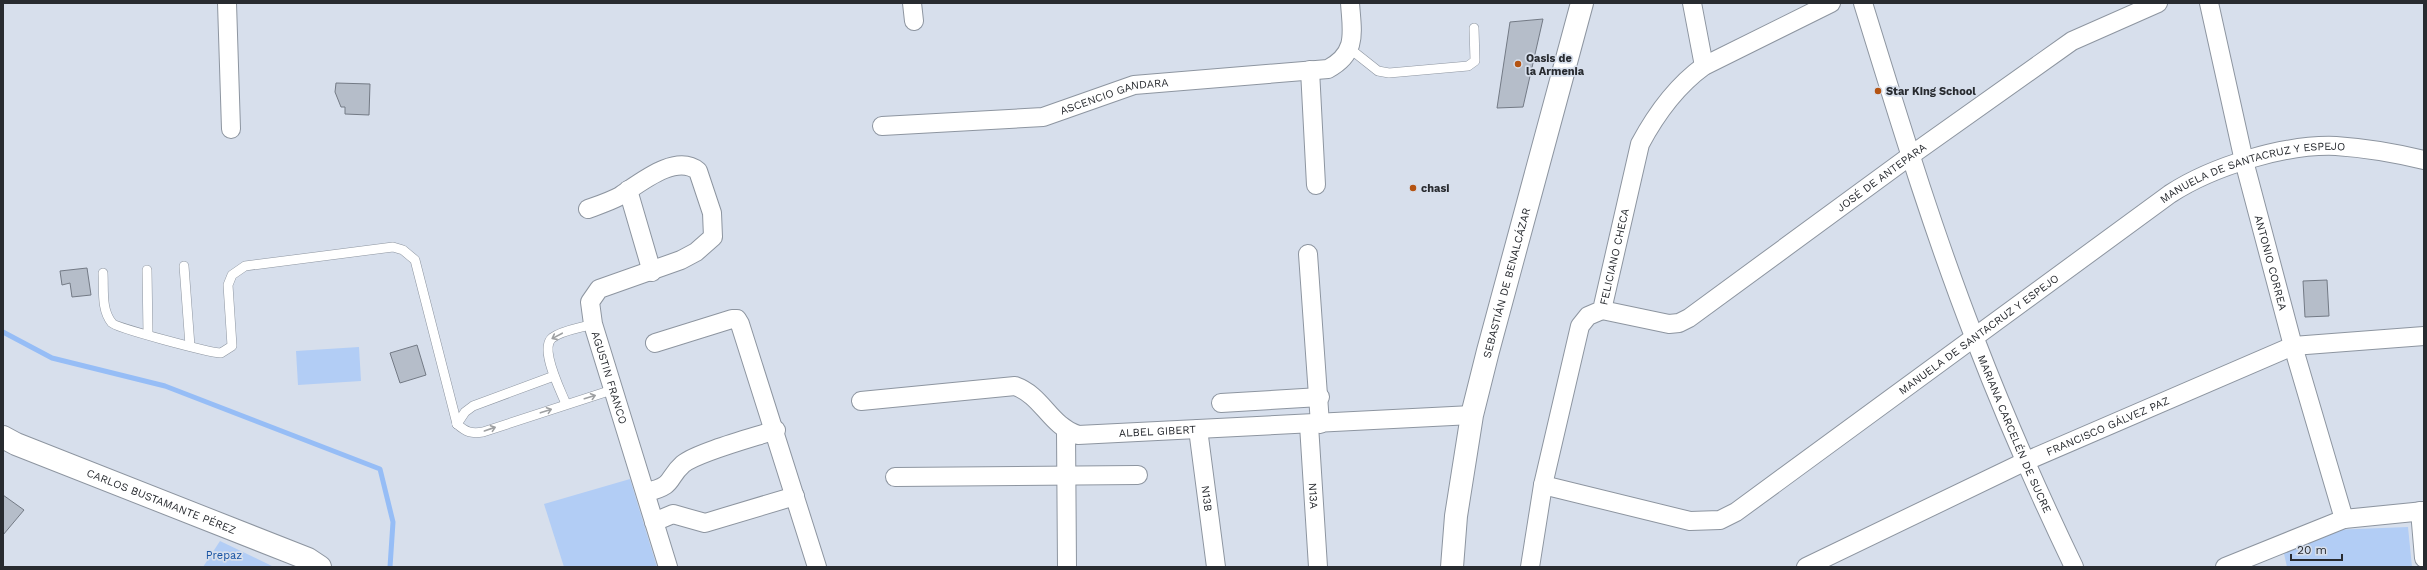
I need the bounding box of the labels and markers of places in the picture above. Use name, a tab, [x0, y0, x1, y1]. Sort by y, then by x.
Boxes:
place label: Oasis de la Armenia	[1526, 52, 1585, 78]
marker: Oasis de la Armenia	[1513, 59, 1523, 69]
place label: Star King School	[1886, 85, 1976, 98]
marker: Star King School	[1873, 86, 1883, 96]
place label: chasi	[1421, 182, 1450, 195]
marker: chasi	[1408, 183, 1418, 193]

